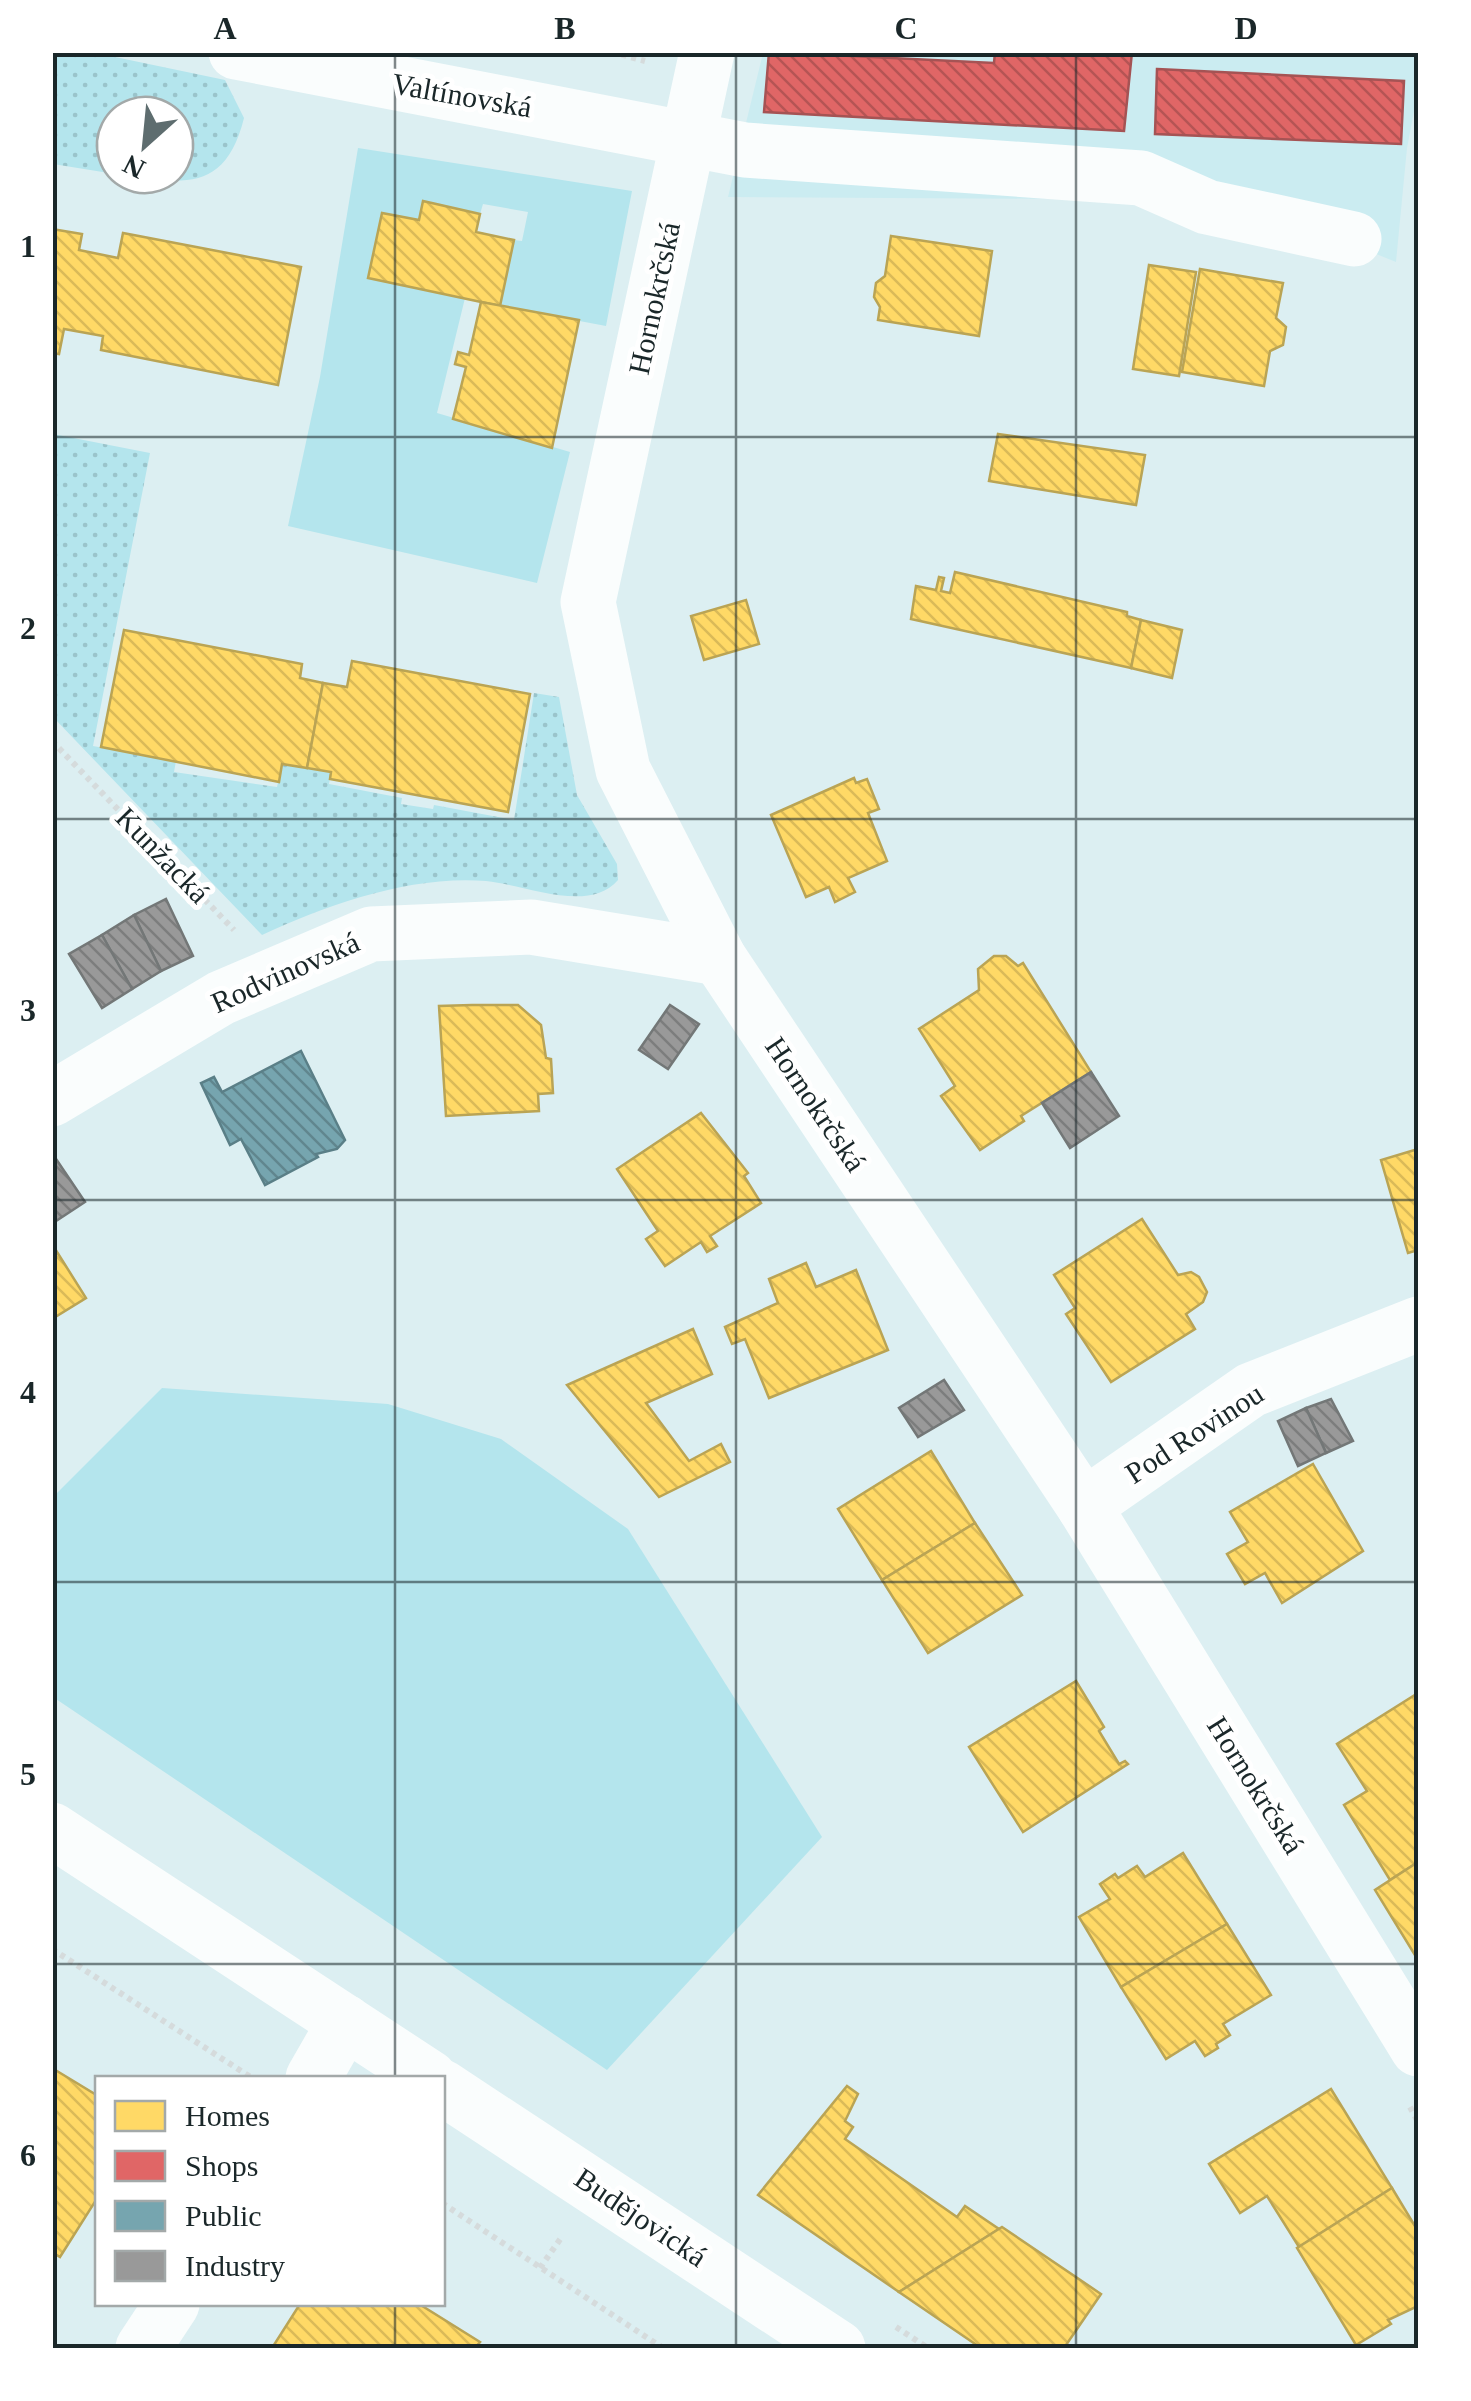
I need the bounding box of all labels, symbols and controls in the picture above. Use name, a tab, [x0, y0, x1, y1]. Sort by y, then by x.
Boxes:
text: A	[213, 10, 237, 46]
text: B	[554, 10, 576, 46]
text: C	[894, 10, 918, 46]
text: D	[1234, 10, 1258, 46]
street label: Valtínovská	[389, 66, 535, 124]
north arrow	[95, 95, 195, 195]
text: N	[118, 148, 150, 185]
street label: Hornokrčská	[622, 219, 686, 377]
text: 1	[20, 228, 36, 264]
text: 2	[20, 610, 36, 646]
street label: Kunžacká	[109, 800, 217, 910]
street label: Rodvinovská	[206, 925, 364, 1019]
text: 3	[20, 992, 36, 1028]
street label: Hornokrčská	[759, 1031, 873, 1177]
text: 4	[20, 1374, 36, 1410]
street label: Pod Rovinou	[1119, 1376, 1269, 1490]
street label: Hornokrčská	[1201, 1711, 1311, 1859]
text: 5	[20, 1756, 36, 1792]
legend	[95, 2076, 445, 2306]
text: Homes	[185, 2099, 270, 2132]
text: 6	[20, 2137, 36, 2173]
text: Shops	[185, 2149, 258, 2182]
street label: Budějovická	[569, 2161, 713, 2273]
text: Public	[185, 2199, 262, 2232]
text: Industry	[185, 2249, 285, 2282]

